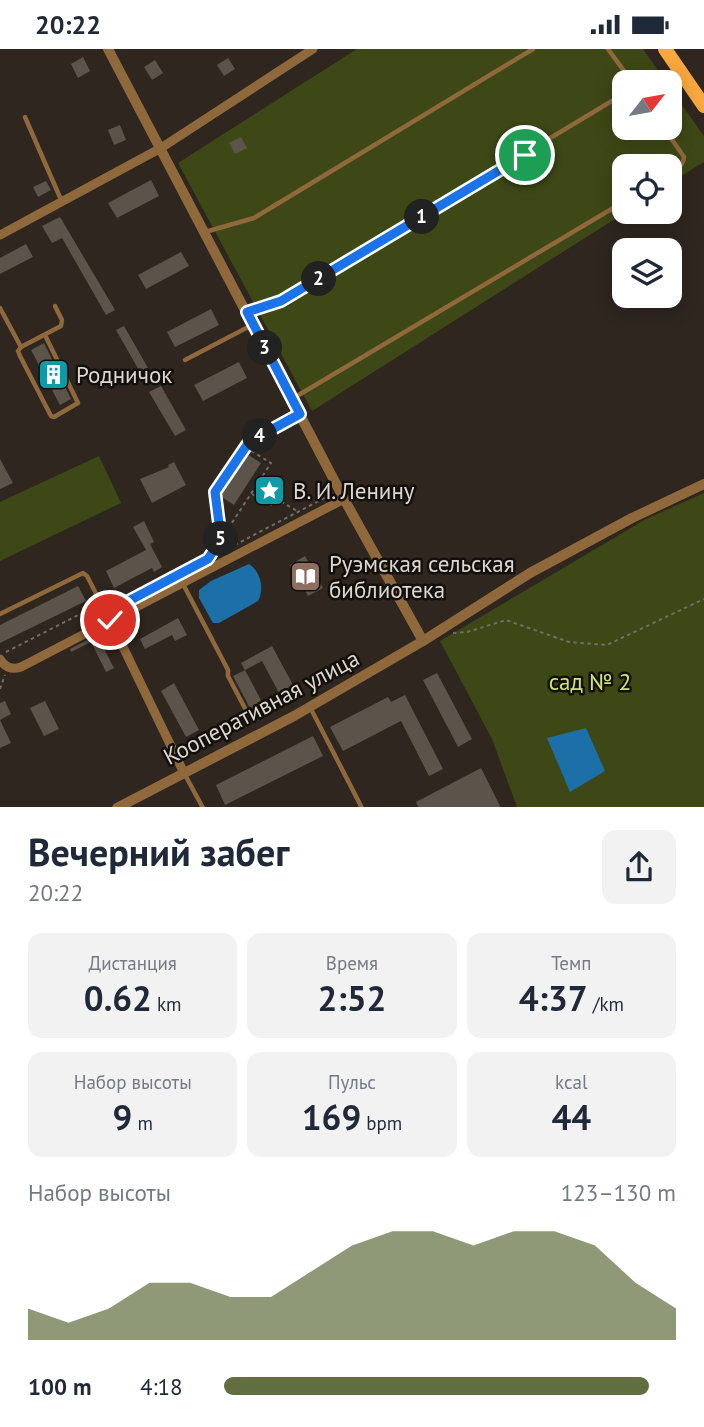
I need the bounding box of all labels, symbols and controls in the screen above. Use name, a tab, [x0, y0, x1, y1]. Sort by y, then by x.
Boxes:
text: 20:22	[35, 8, 101, 41]
north arrow	[612, 70, 682, 140]
map controls	[612, 70, 682, 308]
pin	[495, 125, 555, 185]
icon: arrive	[506, 136, 544, 174]
button: locate	[612, 154, 682, 224]
pin: 1	[404, 199, 440, 235]
text: 1	[416, 204, 427, 228]
button: layers	[612, 238, 682, 308]
pin: 2	[302, 261, 336, 296]
text: 2	[313, 266, 324, 290]
pin: 3	[247, 331, 282, 365]
text: 3	[259, 335, 270, 359]
building icon: Родничок	[36, 357, 70, 391]
place label: Родничок	[76, 360, 172, 389]
pin: 4	[243, 419, 278, 453]
text: 4	[254, 423, 265, 447]
place icon: В. И. Ленину	[253, 473, 287, 507]
place label: В. И. Ленину	[293, 476, 415, 505]
pin: 5	[204, 521, 238, 557]
text: 5	[215, 526, 226, 550]
place label: Руэмская сельская библиотека	[329, 549, 515, 604]
library icon: Руэмская сельская библиотека	[289, 559, 323, 593]
pin	[80, 590, 140, 650]
icon: check	[91, 601, 129, 639]
street label: Кооперативная улица	[158, 643, 364, 771]
park label: сад № 2	[549, 667, 631, 696]
text: Вечерний забег	[28, 827, 289, 876]
button: share	[602, 830, 676, 904]
text: 20:22	[28, 878, 83, 907]
text: Дистанция	[88, 951, 177, 975]
text: Время	[326, 951, 378, 975]
text: Темп	[551, 951, 591, 975]
text: 0.62	[84, 975, 152, 1021]
text: 2:52	[318, 975, 386, 1021]
text: 4:37	[519, 975, 588, 1021]
text: km	[152, 992, 182, 1016]
text: /km	[588, 992, 624, 1016]
text: Набор высоты	[74, 1070, 192, 1094]
text: Пульс	[328, 1070, 376, 1094]
text: kcal	[555, 1070, 588, 1094]
text: 9	[112, 1094, 132, 1140]
text: 169	[302, 1094, 361, 1140]
text: 44	[551, 1094, 591, 1140]
text: m	[132, 1111, 153, 1135]
text: bpm	[361, 1111, 402, 1135]
text: Набор высоты	[28, 1178, 171, 1207]
text: 123–130 m	[561, 1178, 676, 1207]
text: 100 m	[28, 1372, 91, 1401]
text: 4:18	[140, 1372, 183, 1401]

